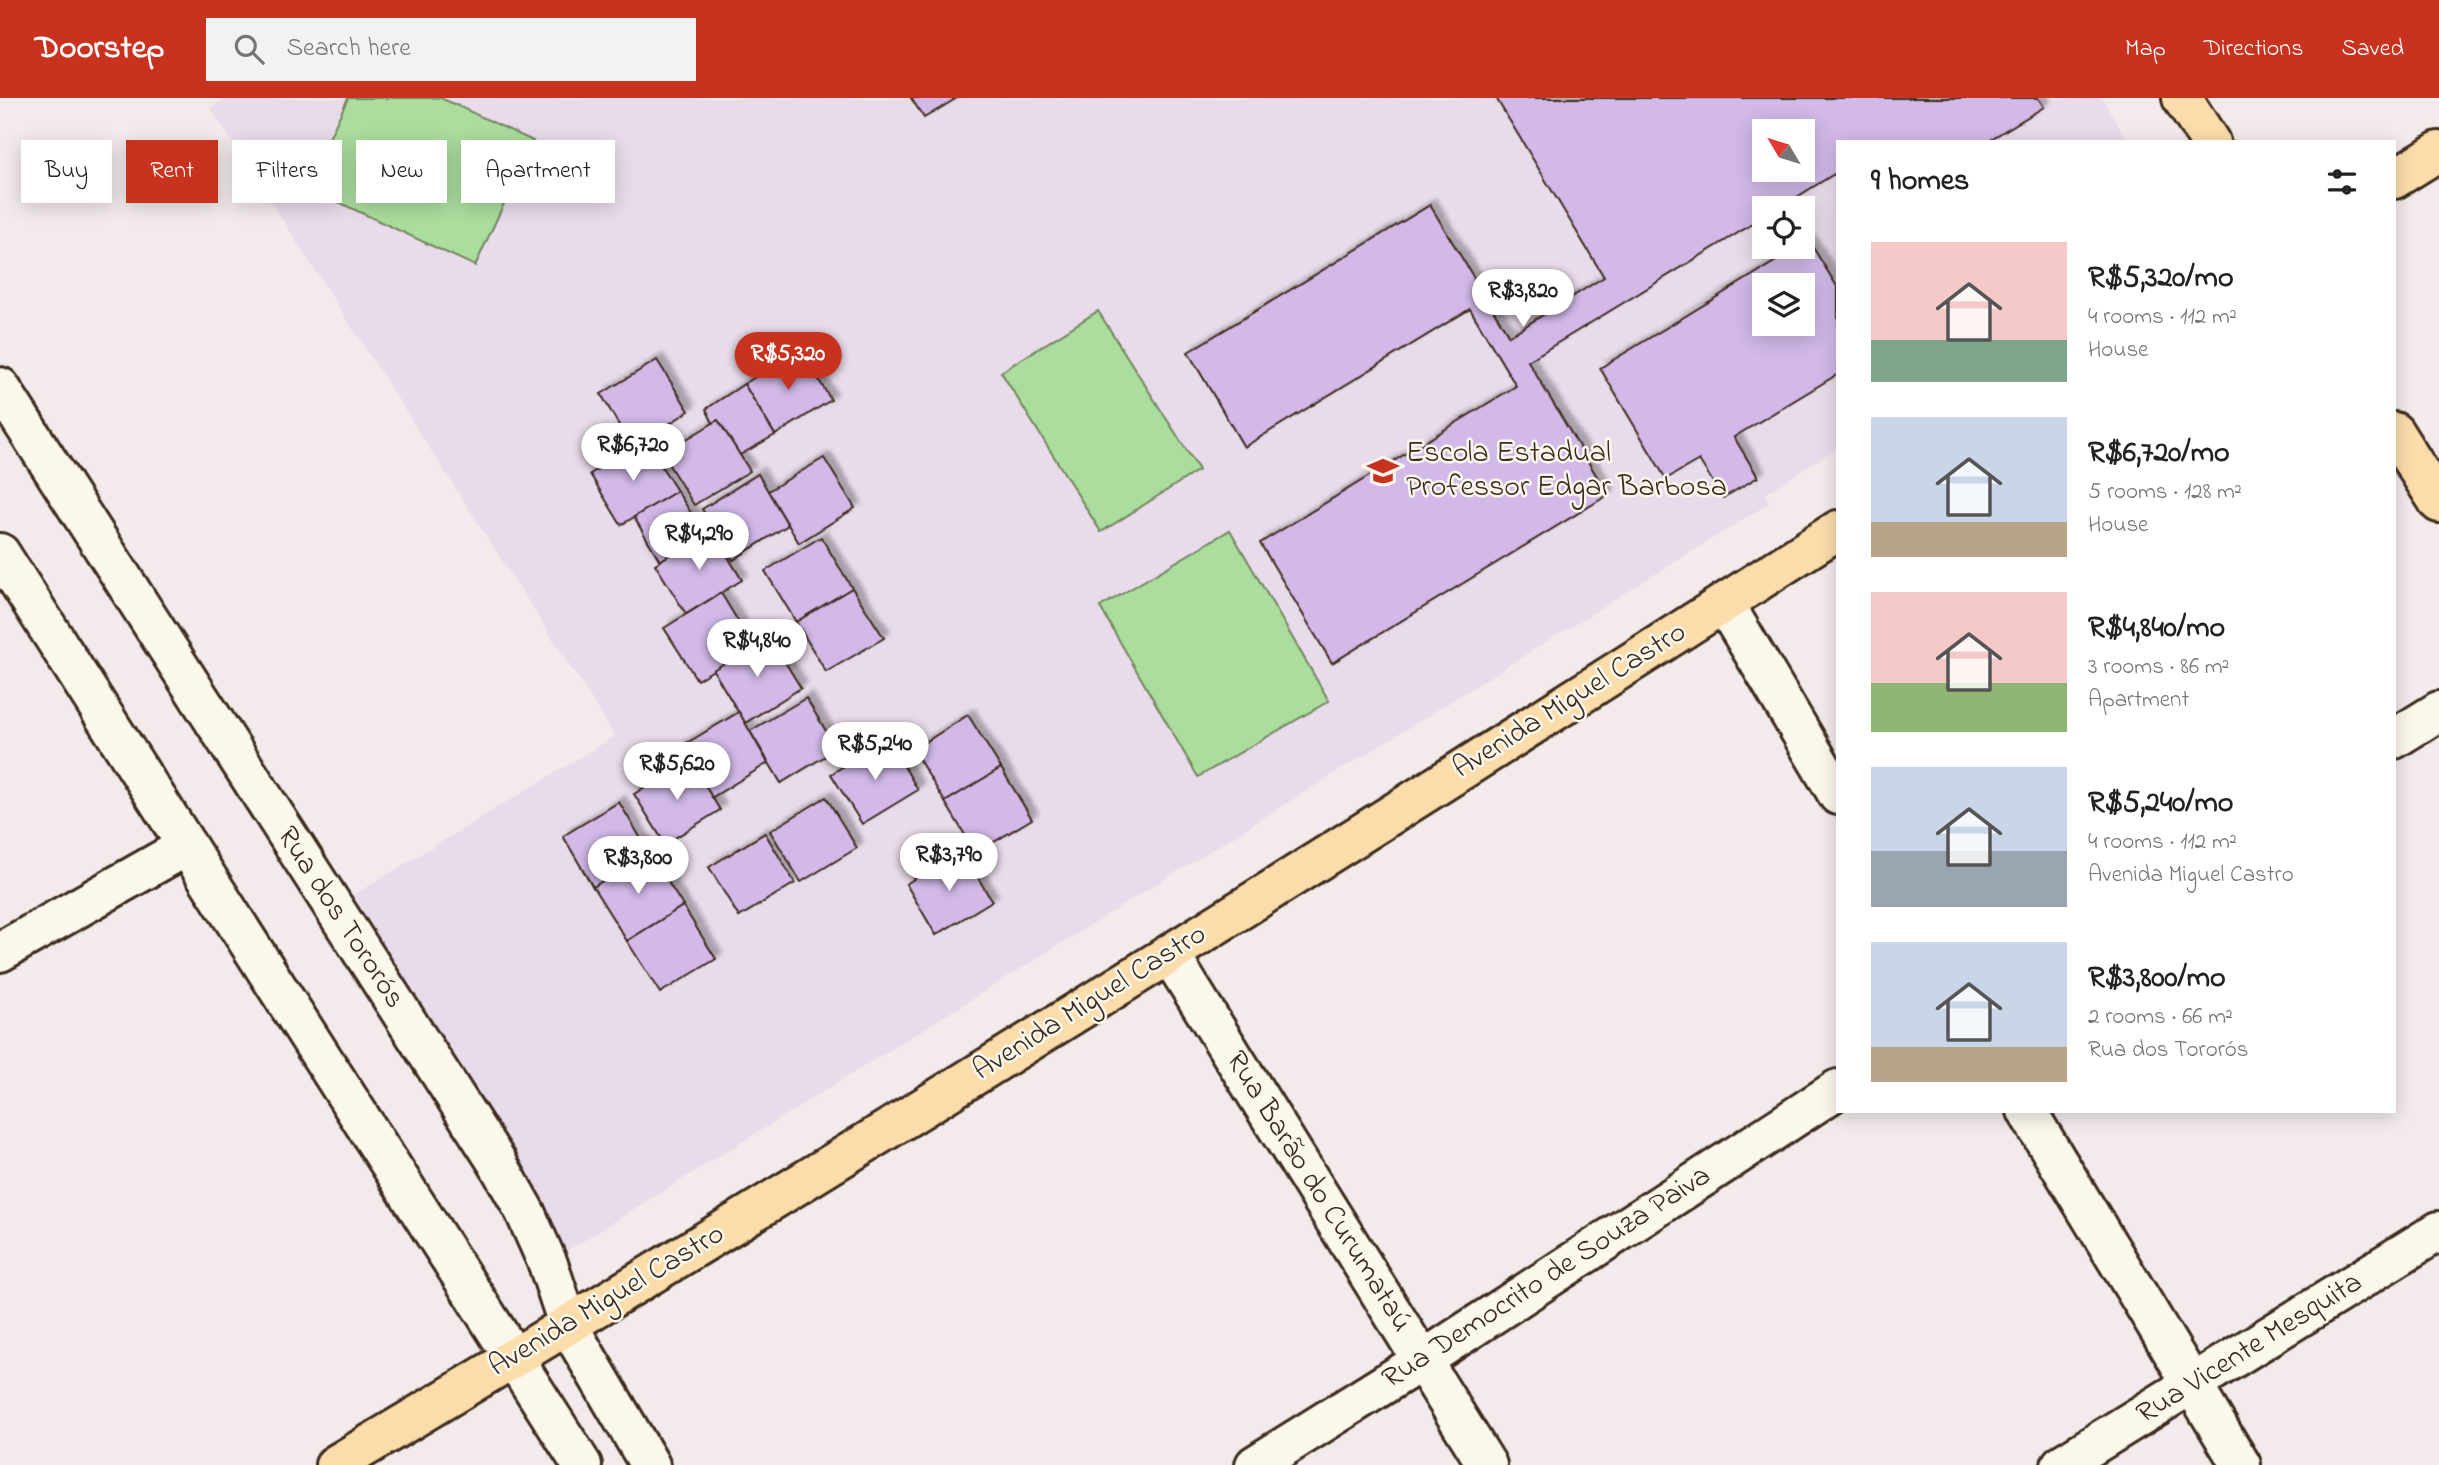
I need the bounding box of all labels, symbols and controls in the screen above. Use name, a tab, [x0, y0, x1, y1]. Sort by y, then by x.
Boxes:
search box	[206, 18, 696, 81]
text: Doorstep	[35, 25, 164, 73]
icon: search	[230, 30, 268, 68]
text: Search here	[286, 30, 411, 68]
text: Map	[2125, 32, 2166, 67]
text: Directions	[2204, 32, 2303, 67]
text: Saved	[2341, 32, 2404, 67]
north arrow	[1752, 119, 1815, 182]
map controls	[1752, 119, 1815, 336]
chip: Buy	[21, 140, 112, 203]
chip: Rent	[126, 140, 218, 203]
chip: Filters	[232, 140, 342, 203]
chip: New	[356, 140, 447, 203]
chip: Apartment	[461, 140, 615, 203]
text: 9 homes	[1871, 160, 1969, 204]
icon: filters	[2323, 163, 2361, 201]
button: locate	[1752, 196, 1815, 259]
text: R$5,320/mo	[2088, 257, 2234, 301]
pin: R$3,820	[1458, 270, 1588, 329]
icon: home	[1927, 270, 2011, 354]
button: layers	[1752, 273, 1815, 336]
text: R$3,820	[1488, 275, 1558, 308]
text: 4 rooms · 112 m²	[2088, 301, 2237, 334]
pin: R$5,320	[723, 332, 853, 392]
text: House	[2088, 334, 2148, 367]
text: R$5,320	[751, 338, 825, 371]
pin: R$6,720	[568, 424, 698, 483]
text: R$6,720	[597, 429, 669, 462]
place label: Escola Estadual Professor Edgar Barbosa	[1406, 432, 1727, 510]
text: R$6,720/mo	[2088, 432, 2230, 476]
icon: home	[1927, 445, 2011, 529]
school or university icon: Escola Estadual Professor Edgar Barbosa	[1366, 454, 1400, 488]
text: 5 rooms · 128 m²	[2088, 476, 2242, 509]
text: House	[2088, 509, 2148, 542]
pin: R$4,290	[634, 512, 764, 572]
text: R$4,290	[665, 518, 733, 551]
text: R$4,840/mo	[2088, 607, 2225, 651]
street label: Avenida Miguel Castro	[1445, 611, 1695, 791]
pin: R$4,840	[692, 620, 822, 679]
icon: home	[1927, 620, 2011, 704]
text: R$4,840	[723, 625, 791, 658]
text: 3 rooms · 86 m²	[2088, 651, 2229, 684]
text: Apartment	[2088, 684, 2189, 717]
pin: R$5,240	[810, 722, 940, 782]
text: R$5,240	[838, 728, 912, 761]
pin: R$5,620	[612, 742, 742, 802]
text: R$5,620	[639, 748, 715, 781]
text: R$5,240/mo	[2088, 782, 2233, 826]
icon: home	[1927, 795, 2011, 879]
street label: Rua dos Tororós	[265, 818, 415, 1018]
text: 4 rooms · 112 m²	[2088, 826, 2237, 859]
pin: R$3,790	[884, 834, 1014, 893]
pin: R$3,800	[573, 836, 703, 896]
text: R$3,790	[916, 839, 982, 872]
text: R$3,800	[604, 842, 672, 875]
text: Avenida Miguel Castro	[2088, 859, 2294, 892]
street label: Avenida Miguel Castro	[965, 913, 1215, 1093]
text: R$3,800/mo	[2088, 957, 2226, 1001]
icon: home	[1927, 970, 2011, 1054]
text: 2 rooms · 66 m²	[2088, 1001, 2233, 1034]
text: Rua dos Tororós	[2088, 1034, 2248, 1067]
street label: Rua Barão do Curumataú	[1213, 1043, 1423, 1341]
street label: Rua Democrito de Souza Paiva	[1374, 1155, 1720, 1401]
street label: Avenida Miguel Castro	[481, 1213, 733, 1389]
street label: Rua Vicente Mesquita	[2128, 1262, 2372, 1436]

